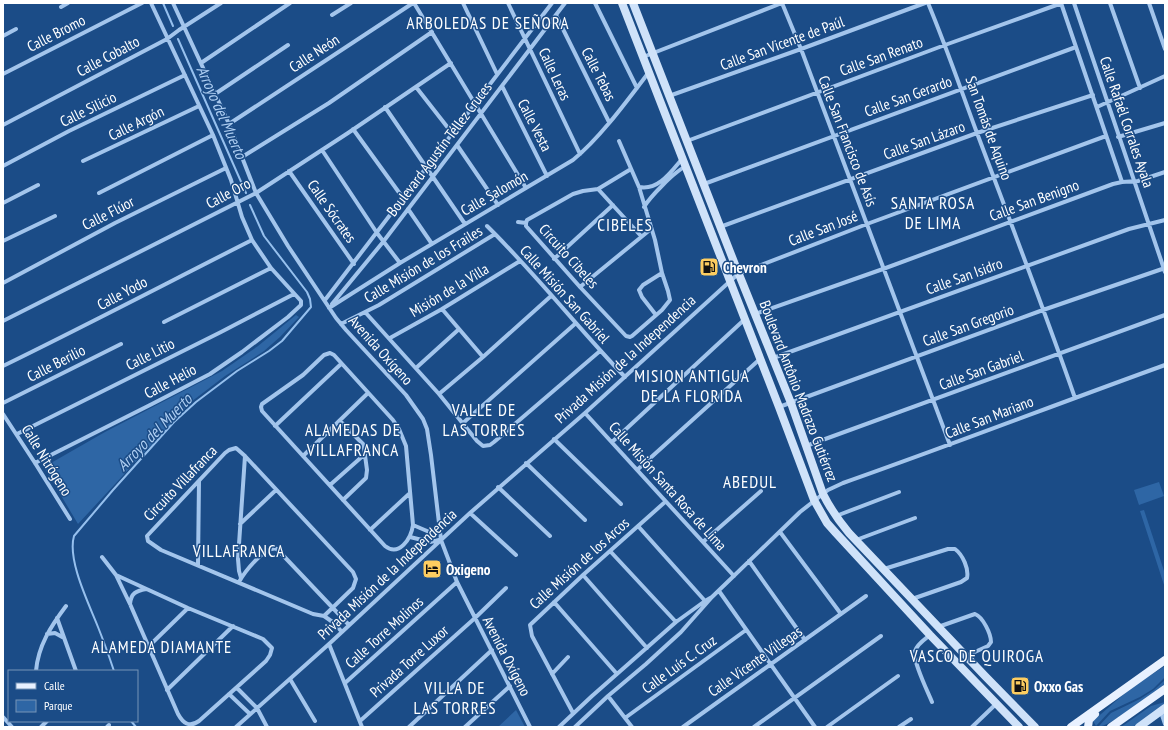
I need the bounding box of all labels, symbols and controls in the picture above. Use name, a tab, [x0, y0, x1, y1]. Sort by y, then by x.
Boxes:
street label: Calle Bromo	[24, 10, 88, 56]
district label: ARBOLEDAS DE SEÑORA	[406, 12, 570, 34]
street label: Calle San Vicente de Paúl	[717, 12, 847, 74]
street label: Calle Neón	[285, 30, 343, 76]
street label: Calle Cobalto	[73, 32, 143, 80]
street label: Calle San Renato	[837, 32, 925, 80]
street label: Calle Tebas	[577, 44, 621, 104]
street label: Calle Leras	[535, 45, 575, 103]
street label: Calle Rafaél Corrales Ayala	[1096, 54, 1158, 190]
water label: Arroyo del Muerto	[193, 62, 252, 163]
street label: Calle San Gerardo	[862, 71, 954, 121]
street label: Calle San Francisco de Asís	[814, 73, 882, 209]
street label: San Tomás de Aquino	[961, 73, 1017, 183]
street label: Boulevard Agustín Téllez Cruces	[382, 78, 496, 220]
street label: Calle Silicio	[57, 87, 119, 131]
street label: Calle Vesta	[514, 96, 556, 154]
street label: Calle Argón	[105, 101, 167, 145]
street label: Calle San Lázaro	[881, 116, 967, 164]
street label: Calle Salomón	[457, 166, 531, 220]
street label: Calle Oro	[202, 173, 254, 213]
street label: Calle San Benigno	[987, 175, 1081, 225]
street label: Calle Sócrates	[303, 176, 361, 246]
street label: Calle Flúor	[79, 191, 138, 234]
district label: SANTA ROSA DE LIMA	[891, 192, 975, 234]
street label: Calle San José	[786, 206, 860, 250]
district label: CIBELES	[597, 214, 653, 236]
street label: Circuito Cibeles	[535, 220, 603, 292]
street label: Calle Misión de los Frailes	[360, 221, 486, 307]
street label: Calle Misión San Gabriel	[516, 241, 614, 347]
street label: Calle San Isidro	[923, 253, 1005, 299]
fuel station icon: Chevron	[698, 256, 720, 278]
place label: Chevron	[723, 258, 767, 277]
street label: Misión de la Villa	[406, 259, 492, 321]
street label: Calle Yodo	[94, 272, 150, 314]
street label: Privada Misión de la Independencia	[551, 291, 699, 427]
street label: Boulevard Antônio Madrazo Gutiérrez	[756, 298, 842, 484]
street label: Calle San Gregorio	[920, 300, 1016, 350]
street label: Avenida Oxígeno	[345, 311, 417, 389]
street label: Calle Litio	[122, 334, 178, 374]
street label: Calle Berilio	[24, 340, 88, 386]
street label: Calle San Gabriel	[936, 346, 1026, 394]
street label: Calle Helio	[141, 359, 199, 403]
district label: MISION ANTIGUA DE LA FLORIDA	[634, 365, 750, 407]
water label: Arroyo del Muerto	[112, 388, 197, 475]
street label: Calle San Mariano	[942, 391, 1036, 443]
district label: VALLE DE LAS TORRES	[443, 399, 525, 441]
street label: Calle Misión Santa Rosa de Lima	[605, 418, 731, 554]
district label: ALAMEDAS DE VILLAFRANCA	[305, 419, 401, 461]
street label: Calle Nitrógeno	[18, 421, 76, 499]
street label: Circuito Villafranca	[139, 441, 221, 525]
district label: ABEDUL	[723, 471, 777, 493]
street label: Privada Misión de la Independencia	[314, 505, 460, 643]
street label: Calle Misión de los Arcos	[525, 513, 633, 613]
district label: VILLAFRANCA	[192, 540, 285, 562]
hotel icon: Oxigeno	[421, 558, 443, 580]
place label: Oxigeno	[446, 560, 491, 579]
street label: Calle Torre Molinos	[341, 592, 427, 672]
street label: Avenida Oxígeno	[479, 613, 535, 699]
street label: Privada Torre Luxor	[366, 620, 453, 701]
street label: Calle Vicente Villegas	[704, 622, 806, 700]
street label: Calle Luís C. Cruz	[638, 631, 720, 697]
district label: ALAMEDA DIAMANTE	[92, 636, 232, 658]
district label: VASCO DE QUIROGA	[909, 645, 1044, 667]
legend	[8, 670, 138, 722]
fuel station icon: Oxxo Gas	[1009, 675, 1031, 697]
district label: VILLA DE LAS TORRES	[414, 677, 496, 719]
place label: Oxxo Gas	[1034, 677, 1083, 696]
text: Calle	[44, 678, 65, 693]
text: Parque	[44, 698, 73, 713]

